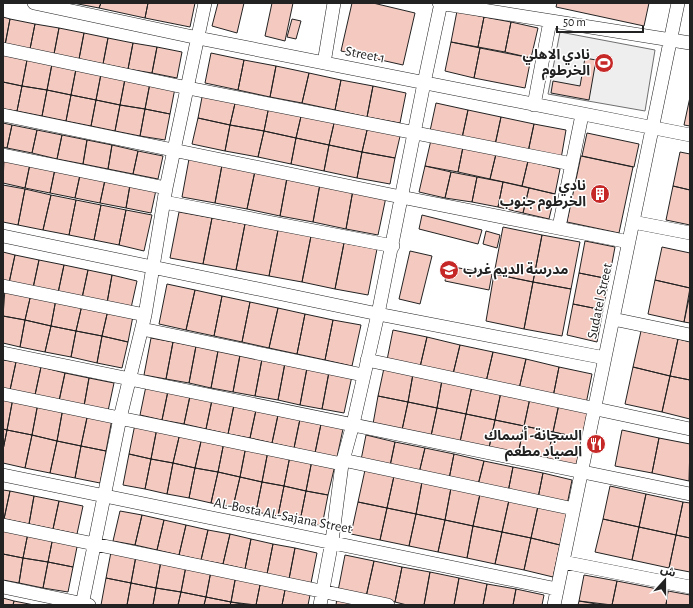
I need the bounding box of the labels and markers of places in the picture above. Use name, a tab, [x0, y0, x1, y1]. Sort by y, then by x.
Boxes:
place label: نادي الاهلي الخرطوم	[523, 48, 590, 81]
sports icon: نادي الاهلي الخرطوم	[593, 52, 615, 74]
place label: نادي الخرطوم جنوب	[500, 179, 586, 212]
building icon: نادي الخرطوم جنوب	[589, 183, 611, 205]
school or university icon: مدرسة الديم غرب	[438, 259, 460, 281]
place label: مدرسة الديم غرب	[463, 262, 568, 280]
place label: السجانة- أسماك الصياد مطعم	[484, 426, 582, 462]
restaurant icon: السجانة- أسماك الصياد مطعم	[585, 433, 607, 455]

